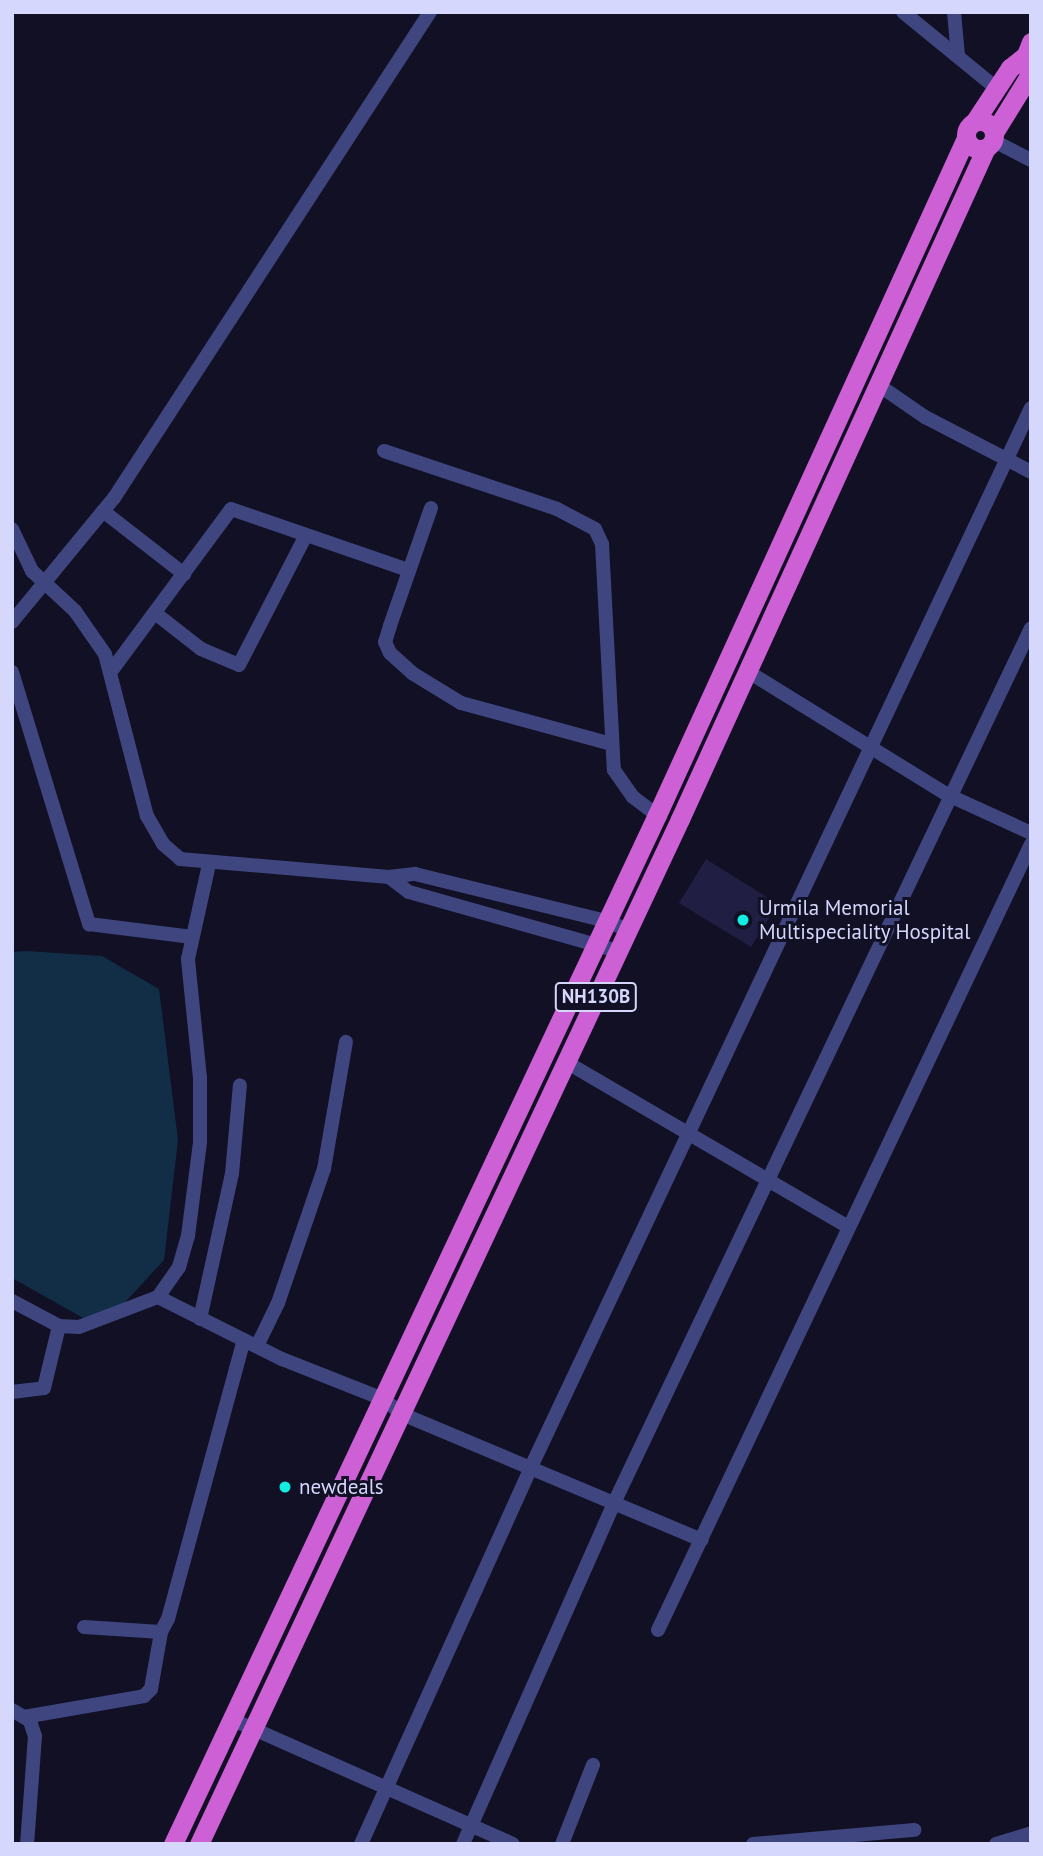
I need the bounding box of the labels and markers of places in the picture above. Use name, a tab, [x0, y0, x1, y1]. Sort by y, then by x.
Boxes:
place label: Urmila Memorial Multispeciality Hospital	[759, 895, 971, 945]
marker: Urmila Memorial Multispeciality Hospital	[733, 910, 753, 930]
place label: newdeals	[299, 1474, 384, 1500]
marker: newdeals	[277, 1479, 293, 1495]

